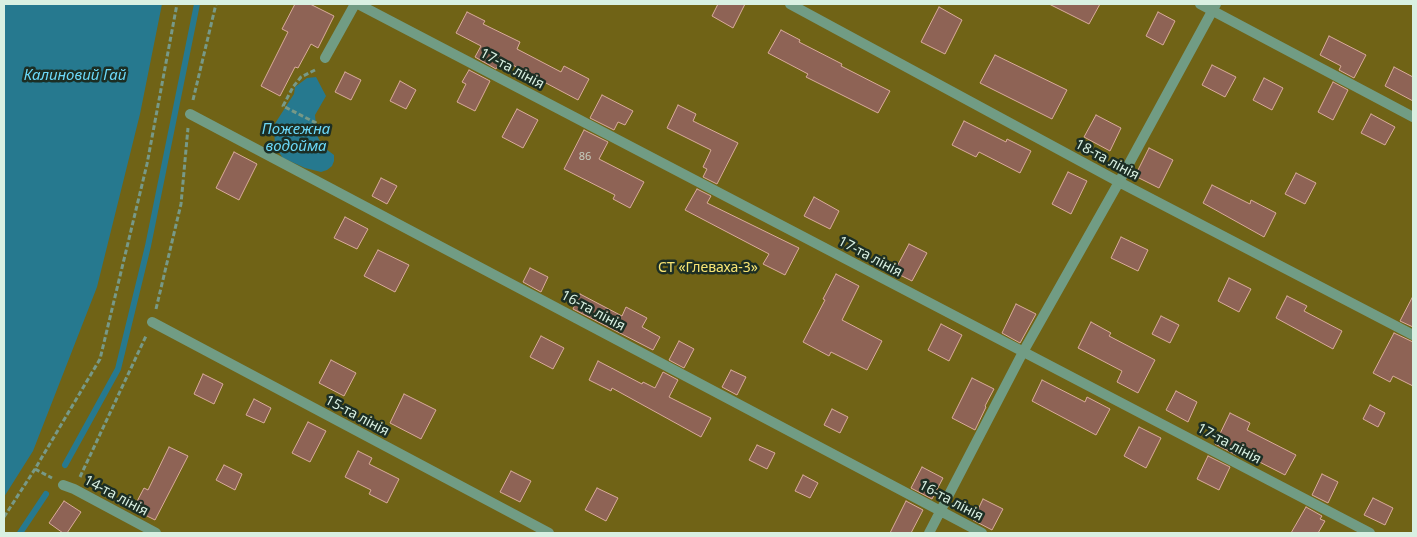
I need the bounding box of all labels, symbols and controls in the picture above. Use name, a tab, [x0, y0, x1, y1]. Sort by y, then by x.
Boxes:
street label: 17-та лінія	[477, 45, 547, 93]
water label: Калиновий Гай	[24, 67, 126, 85]
water label: Пожежна водойма	[262, 121, 330, 156]
street label: 18-та лінія	[1072, 136, 1142, 184]
house number: 86	[579, 150, 591, 164]
street label: 17-та лінія	[835, 233, 905, 281]
park label: СТ «Глеваха-3»	[658, 260, 758, 276]
street label: 16-та лінія	[558, 287, 628, 335]
street label: 15-та лінія	[322, 392, 392, 440]
street label: 17-та лінія	[1194, 420, 1264, 468]
street label: 14-та лінія	[81, 472, 151, 520]
street label: 16-та лінія	[916, 477, 986, 525]

